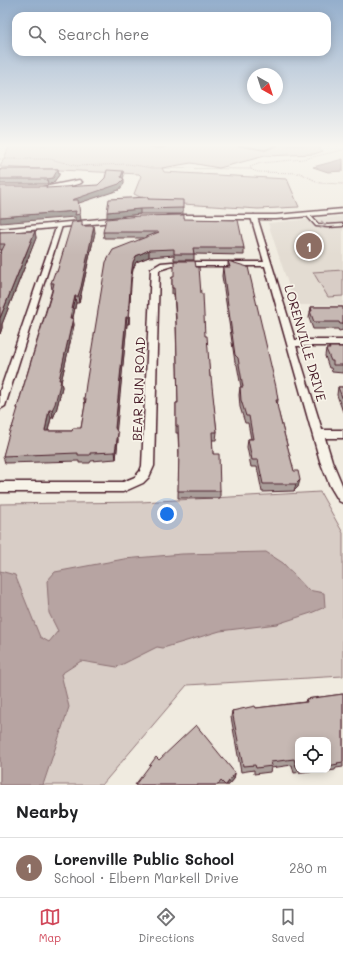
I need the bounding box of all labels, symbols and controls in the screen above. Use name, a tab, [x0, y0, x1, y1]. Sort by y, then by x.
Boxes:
search box	[12, 12, 331, 56]
icon: search	[26, 23, 48, 45]
text: Search here	[58, 24, 149, 44]
north arrow	[247, 68, 283, 104]
one-way arrow	[320, 220, 326, 229]
pin: 1	[296, 231, 322, 261]
street label: LORENVILLE DRIVE	[281, 283, 331, 403]
street label: BEAR RUN ROAD	[128, 337, 148, 441]
your location	[157, 504, 177, 524]
map controls	[295, 737, 331, 773]
button: locate	[295, 737, 331, 773]
text: Nearby	[16, 800, 78, 822]
text: Lorenville Public School	[54, 849, 234, 869]
text: 1	[26, 859, 32, 876]
text: 280 m	[289, 859, 327, 876]
text: School · Elbern Markell Drive	[54, 869, 239, 886]
tab: Map	[39, 906, 61, 945]
tab: Directions	[138, 906, 194, 945]
tab: Saved	[272, 906, 304, 945]

